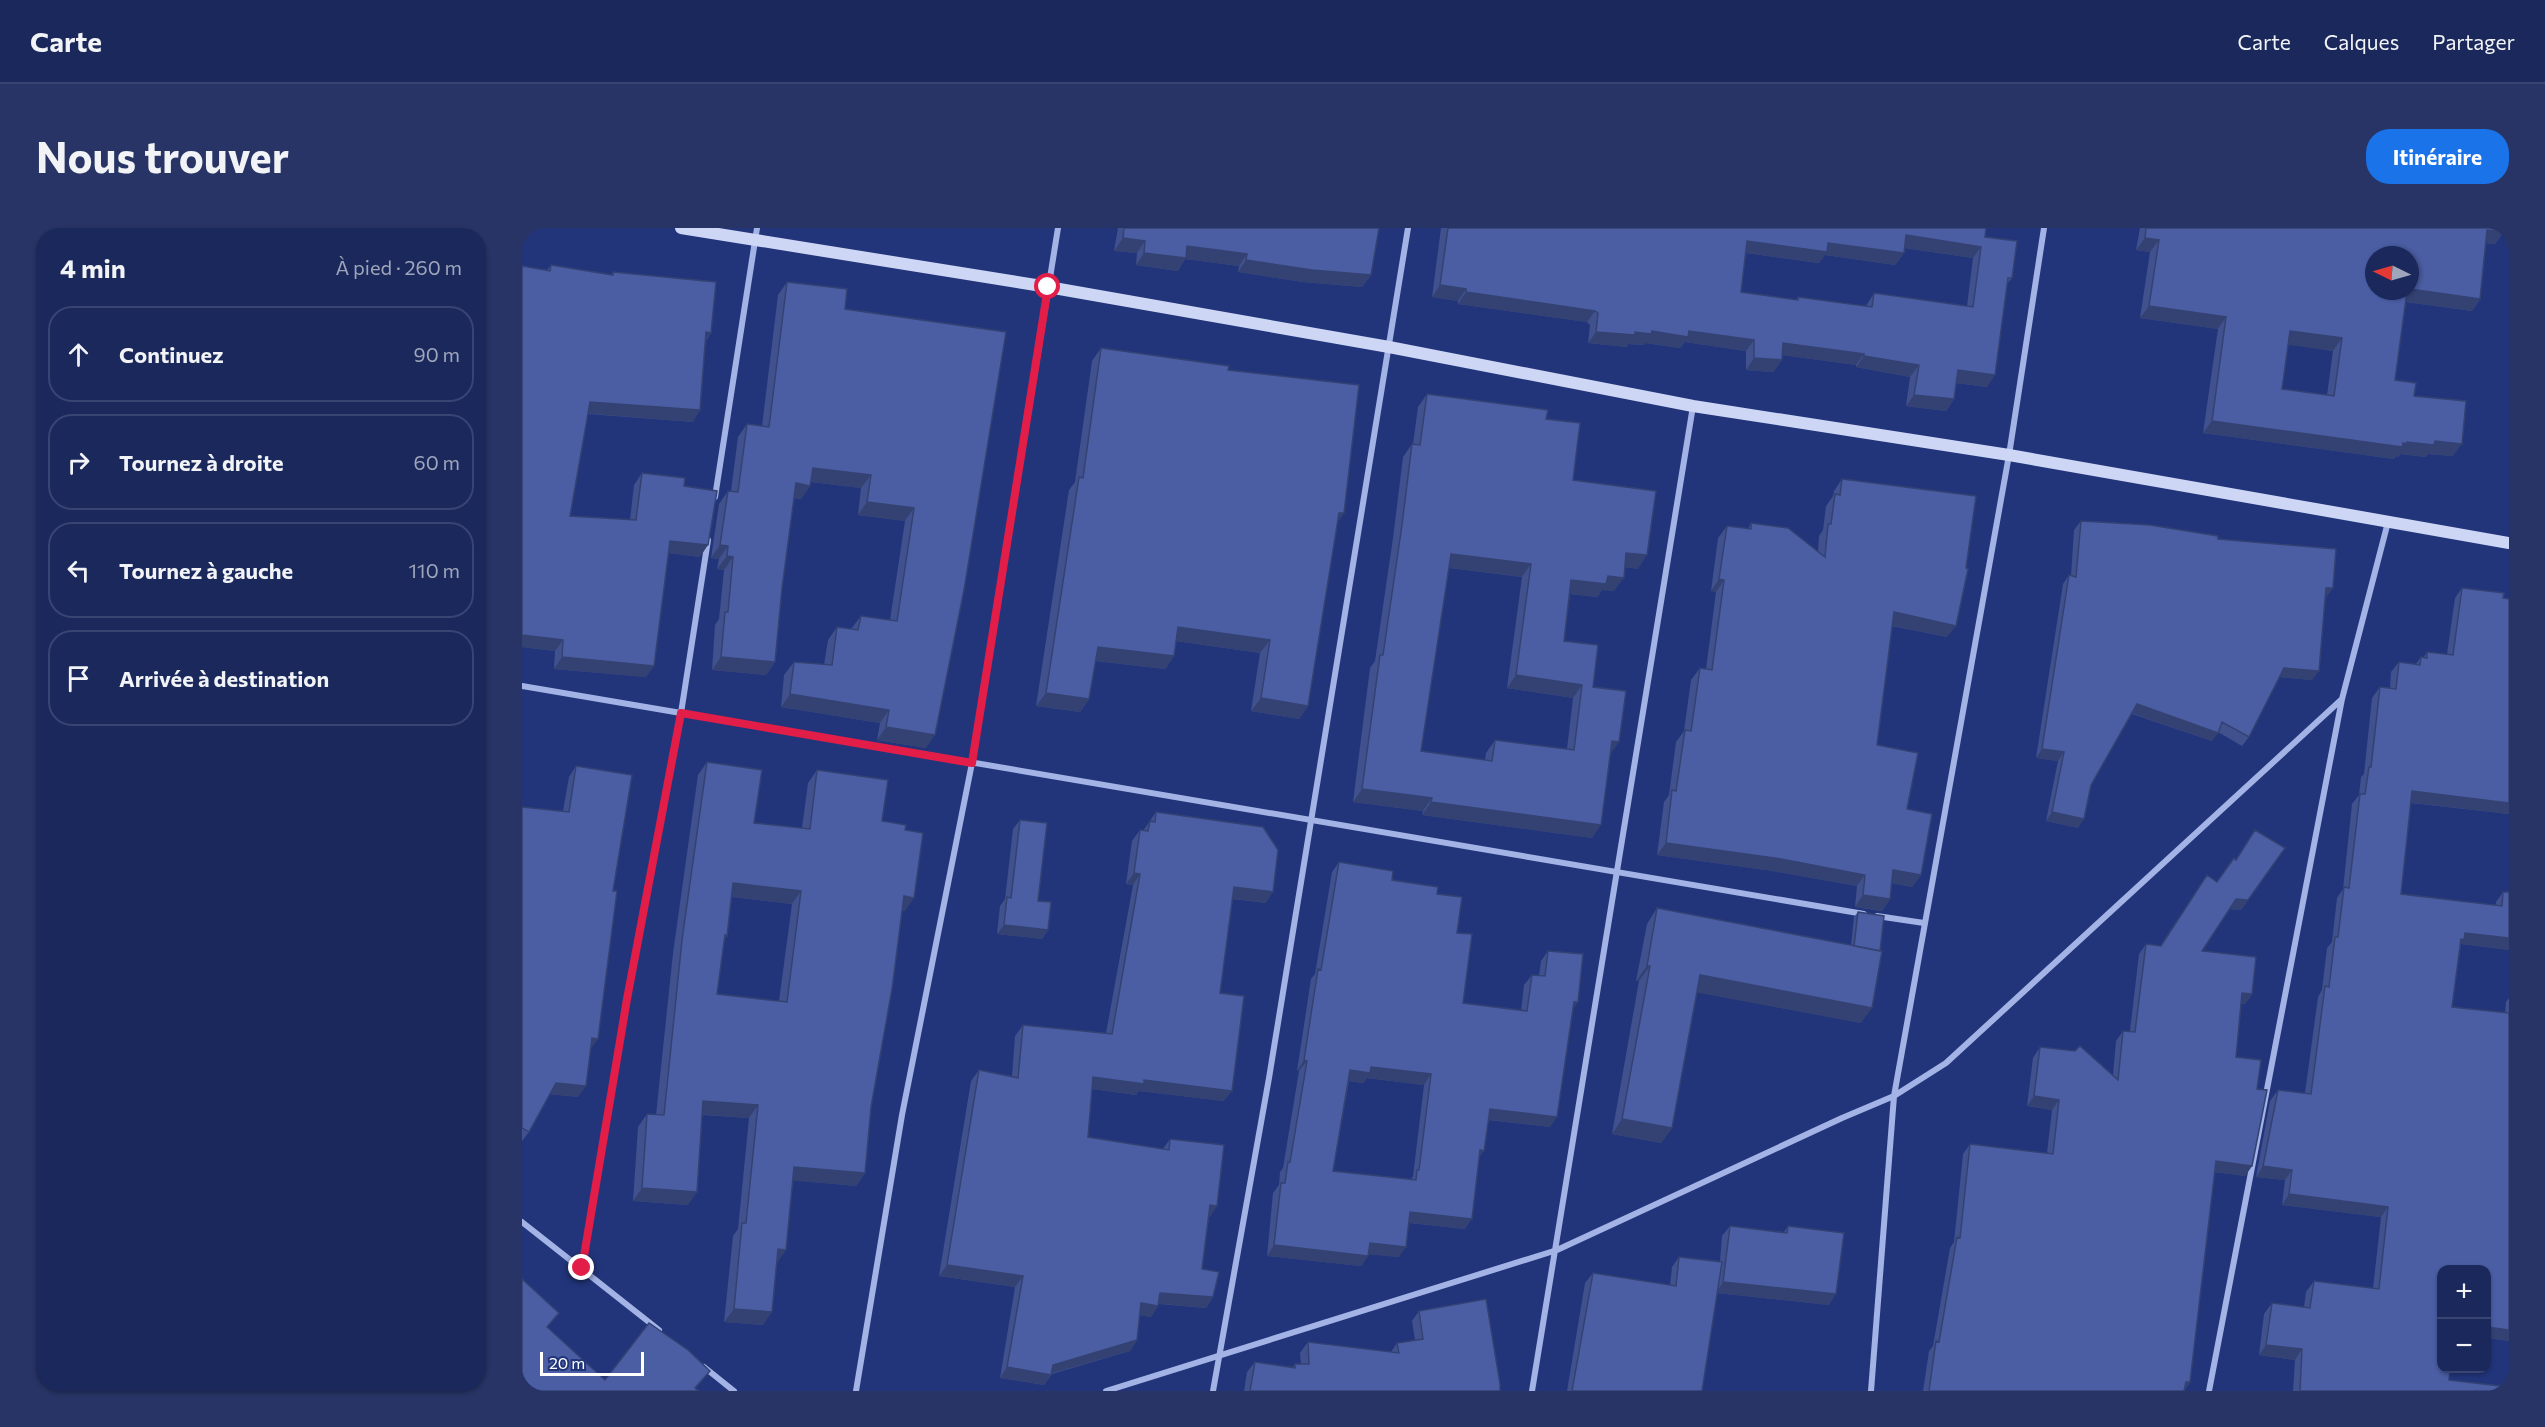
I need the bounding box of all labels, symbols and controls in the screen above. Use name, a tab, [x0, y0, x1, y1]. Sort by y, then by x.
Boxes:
text: Carte	[30, 24, 102, 58]
text: Carte	[2238, 29, 2291, 54]
text: Calques	[2324, 29, 2399, 54]
text: Partager	[2432, 29, 2515, 54]
button: Itinéraire	[2366, 129, 2509, 184]
text: Nous trouver	[36, 130, 289, 182]
north arrow	[2365, 246, 2419, 300]
text: 4 min	[60, 252, 126, 283]
text: À pied · 260 m	[335, 255, 462, 279]
route start	[1034, 273, 1060, 299]
icon: ahead	[62, 338, 95, 371]
text: Continuez	[119, 341, 224, 368]
text: 90 m	[414, 342, 460, 366]
icon: right	[62, 446, 95, 479]
text: Tournez à droite	[119, 449, 284, 476]
text: 60 m	[414, 450, 460, 474]
icon: left	[62, 554, 95, 587]
text: Tournez à gauche	[119, 557, 293, 584]
text: 110 m	[409, 558, 460, 582]
icon: arrive	[62, 662, 95, 695]
text: Arrivée à destination	[119, 665, 329, 692]
route end	[568, 1254, 594, 1280]
map controls	[2437, 1265, 2491, 1373]
button: +	[2437, 1265, 2491, 1319]
button: −	[2437, 1319, 2491, 1373]
scale bar	[540, 1349, 644, 1376]
text: 20 m	[549, 1353, 585, 1372]

